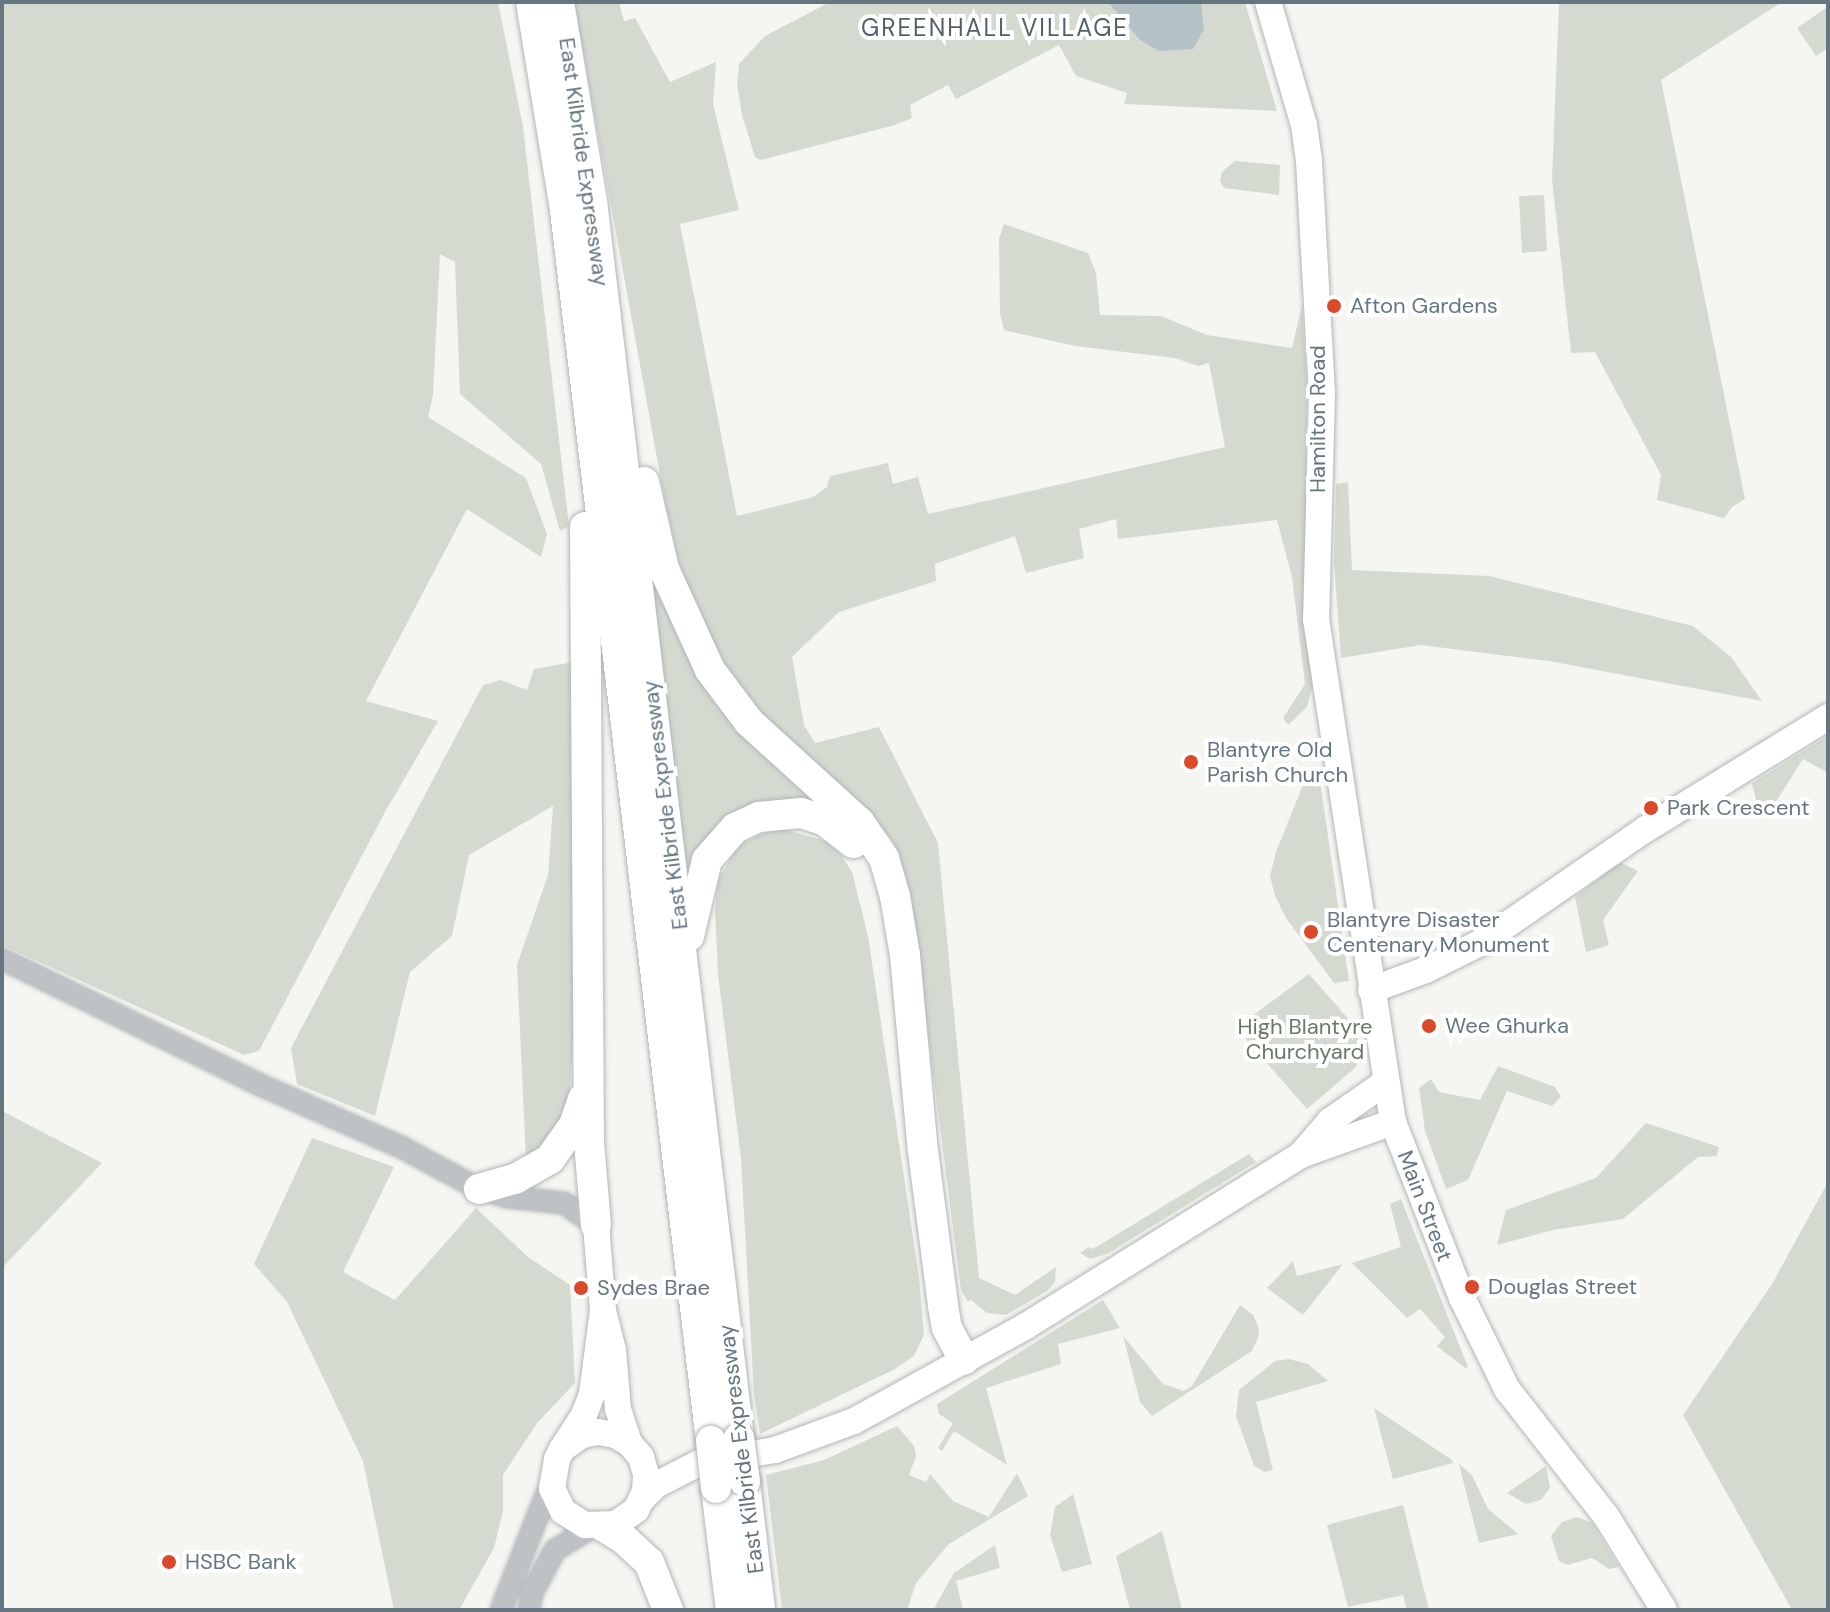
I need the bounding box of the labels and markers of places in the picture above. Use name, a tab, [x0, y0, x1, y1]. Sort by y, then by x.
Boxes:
place label: Afton Gardens	[1350, 293, 1498, 319]
marker: Afton Gardens	[1325, 297, 1343, 315]
place label: Blantyre Old Parish Church	[1207, 736, 1348, 788]
marker: Blantyre Old Parish Church	[1182, 753, 1200, 771]
place label: Park Crescent	[1667, 795, 1810, 821]
marker: Park Crescent	[1642, 799, 1660, 817]
place label: Blantyre Disaster Centenary Monument	[1327, 906, 1550, 958]
marker: Blantyre Disaster Centenary Monument	[1302, 923, 1320, 941]
place label: Wee Ghurka	[1445, 1013, 1569, 1039]
marker: Wee Ghurka	[1420, 1017, 1438, 1035]
place label: Douglas Street	[1488, 1274, 1637, 1300]
place label: Sydes Brae	[597, 1275, 710, 1301]
marker: Douglas Street	[1463, 1278, 1481, 1296]
marker: Sydes Brae	[572, 1279, 590, 1297]
place label: HSBC Bank	[185, 1549, 297, 1575]
marker: HSBC Bank	[160, 1553, 178, 1571]

